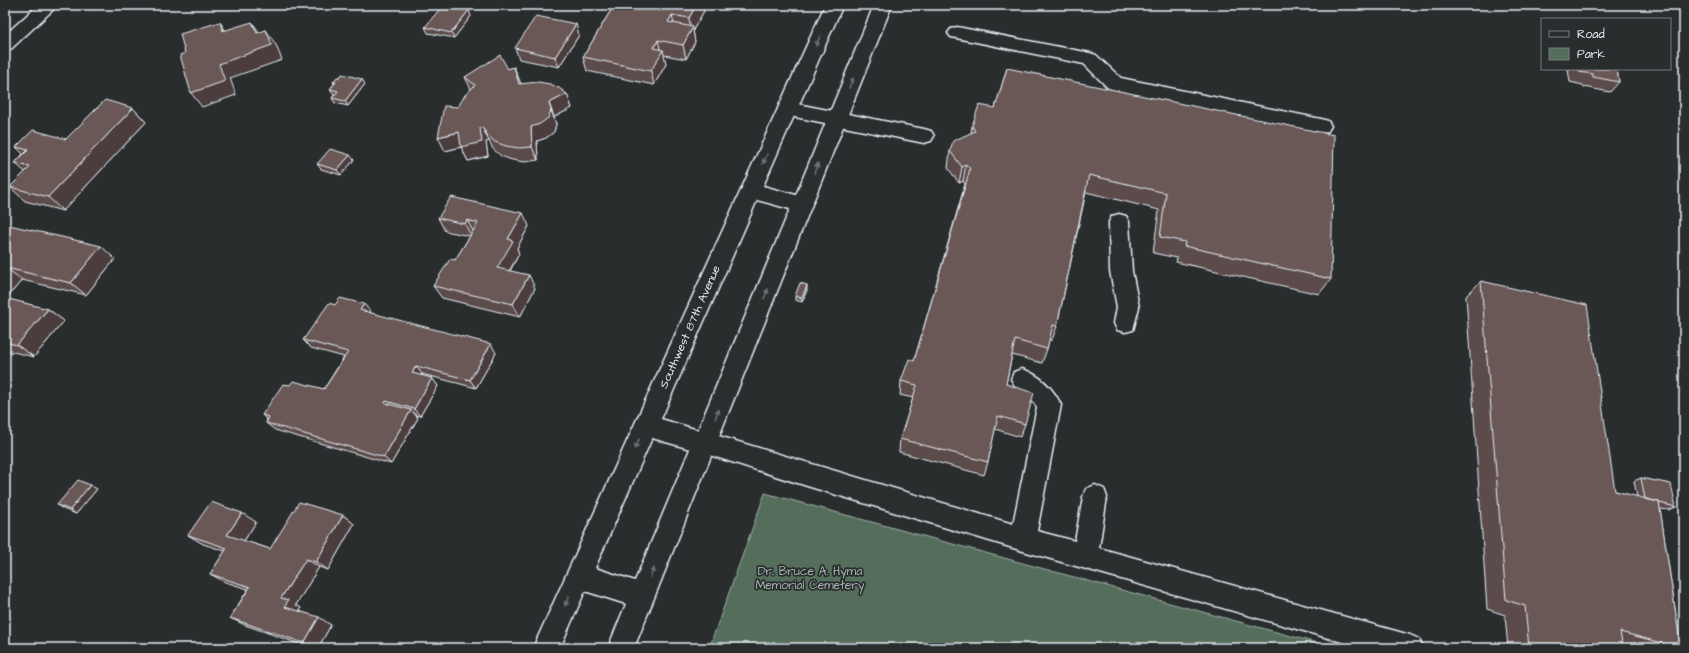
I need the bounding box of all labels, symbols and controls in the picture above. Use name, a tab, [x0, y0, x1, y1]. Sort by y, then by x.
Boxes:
legend	[1541, 18, 1671, 70]
text: Road	[1577, 26, 1605, 43]
one-way arrow	[815, 35, 821, 46]
text: Park	[1577, 46, 1605, 63]
one-way arrow	[848, 77, 854, 88]
one-way arrow	[762, 154, 768, 165]
one-way arrow	[814, 162, 820, 174]
street label: Southwest 87th Avenue	[655, 262, 725, 391]
one-way arrow	[763, 288, 769, 299]
one-way arrow	[714, 407, 720, 419]
one-way arrow	[634, 439, 640, 451]
park label: Dr. Bruce A. Hyma Memorial Cemetery	[755, 563, 865, 595]
one-way arrow	[649, 567, 655, 579]
one-way arrow	[564, 595, 570, 607]

